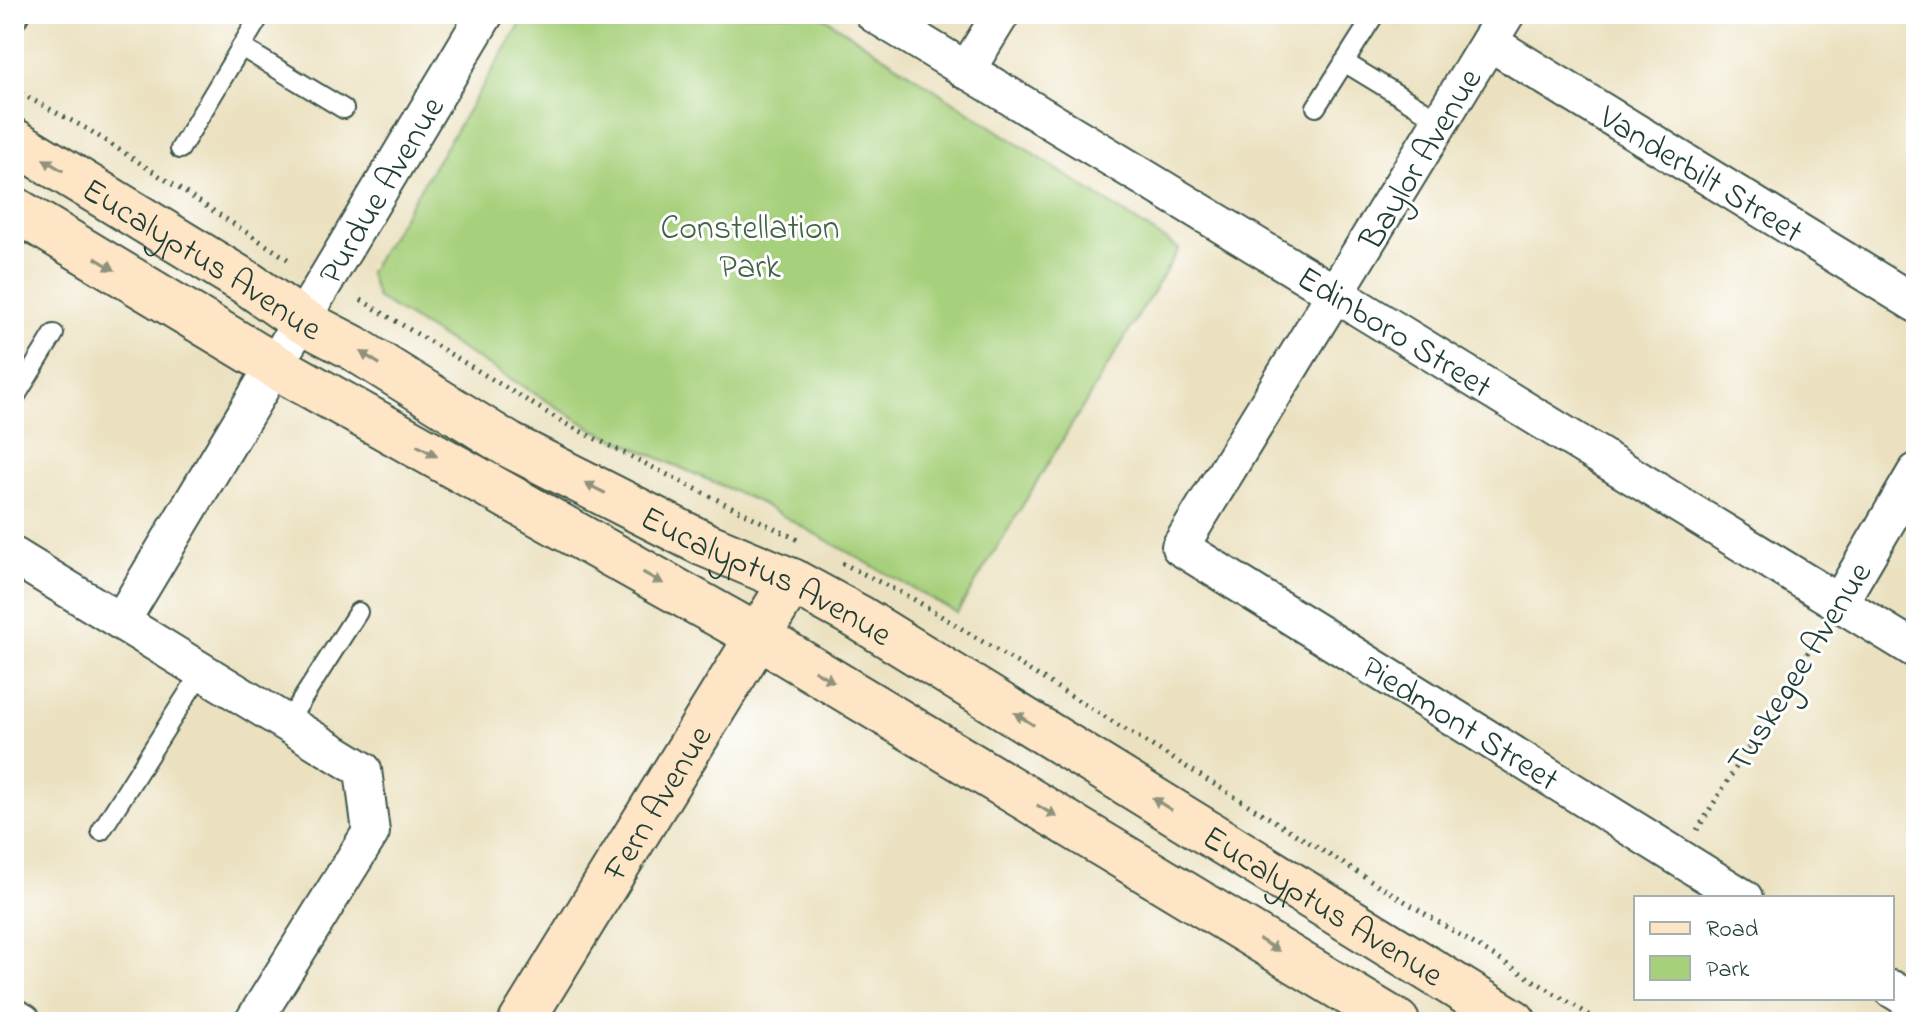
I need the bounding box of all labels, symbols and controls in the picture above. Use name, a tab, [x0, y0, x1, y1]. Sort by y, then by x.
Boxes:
street label: Baylor Avenue	[1348, 59, 1497, 261]
street label: Purdue Avenue	[308, 87, 460, 295]
street label: Vanderbilt Street	[1587, 94, 1812, 258]
one-way arrow	[42, 158, 64, 172]
street label: Eucalyptus Avenue	[71, 167, 330, 356]
park label: Constellation Park	[661, 205, 839, 294]
street label: Edinboro Street	[1286, 255, 1500, 413]
one-way arrow	[94, 257, 116, 271]
one-way arrow	[359, 352, 381, 366]
one-way arrow	[415, 444, 438, 458]
one-way arrow	[584, 482, 607, 495]
street label: Eucalyptus Avenue	[631, 495, 901, 661]
street label: Tuskegee Avenue	[1717, 552, 1887, 783]
one-way arrow	[642, 571, 665, 585]
street label: Piedmont Street	[1351, 645, 1568, 806]
one-way arrow	[813, 669, 835, 683]
one-way arrow	[1013, 713, 1035, 727]
street label: Fern Avenue	[592, 716, 727, 893]
one-way arrow	[1151, 798, 1173, 812]
one-way arrow	[1036, 803, 1058, 817]
street label: Eucalyptus Avenue	[1192, 815, 1453, 1002]
legend	[1634, 896, 1894, 1000]
text: Road	[1706, 913, 1759, 948]
one-way arrow	[1258, 938, 1280, 952]
text: Park	[1706, 953, 1750, 988]

